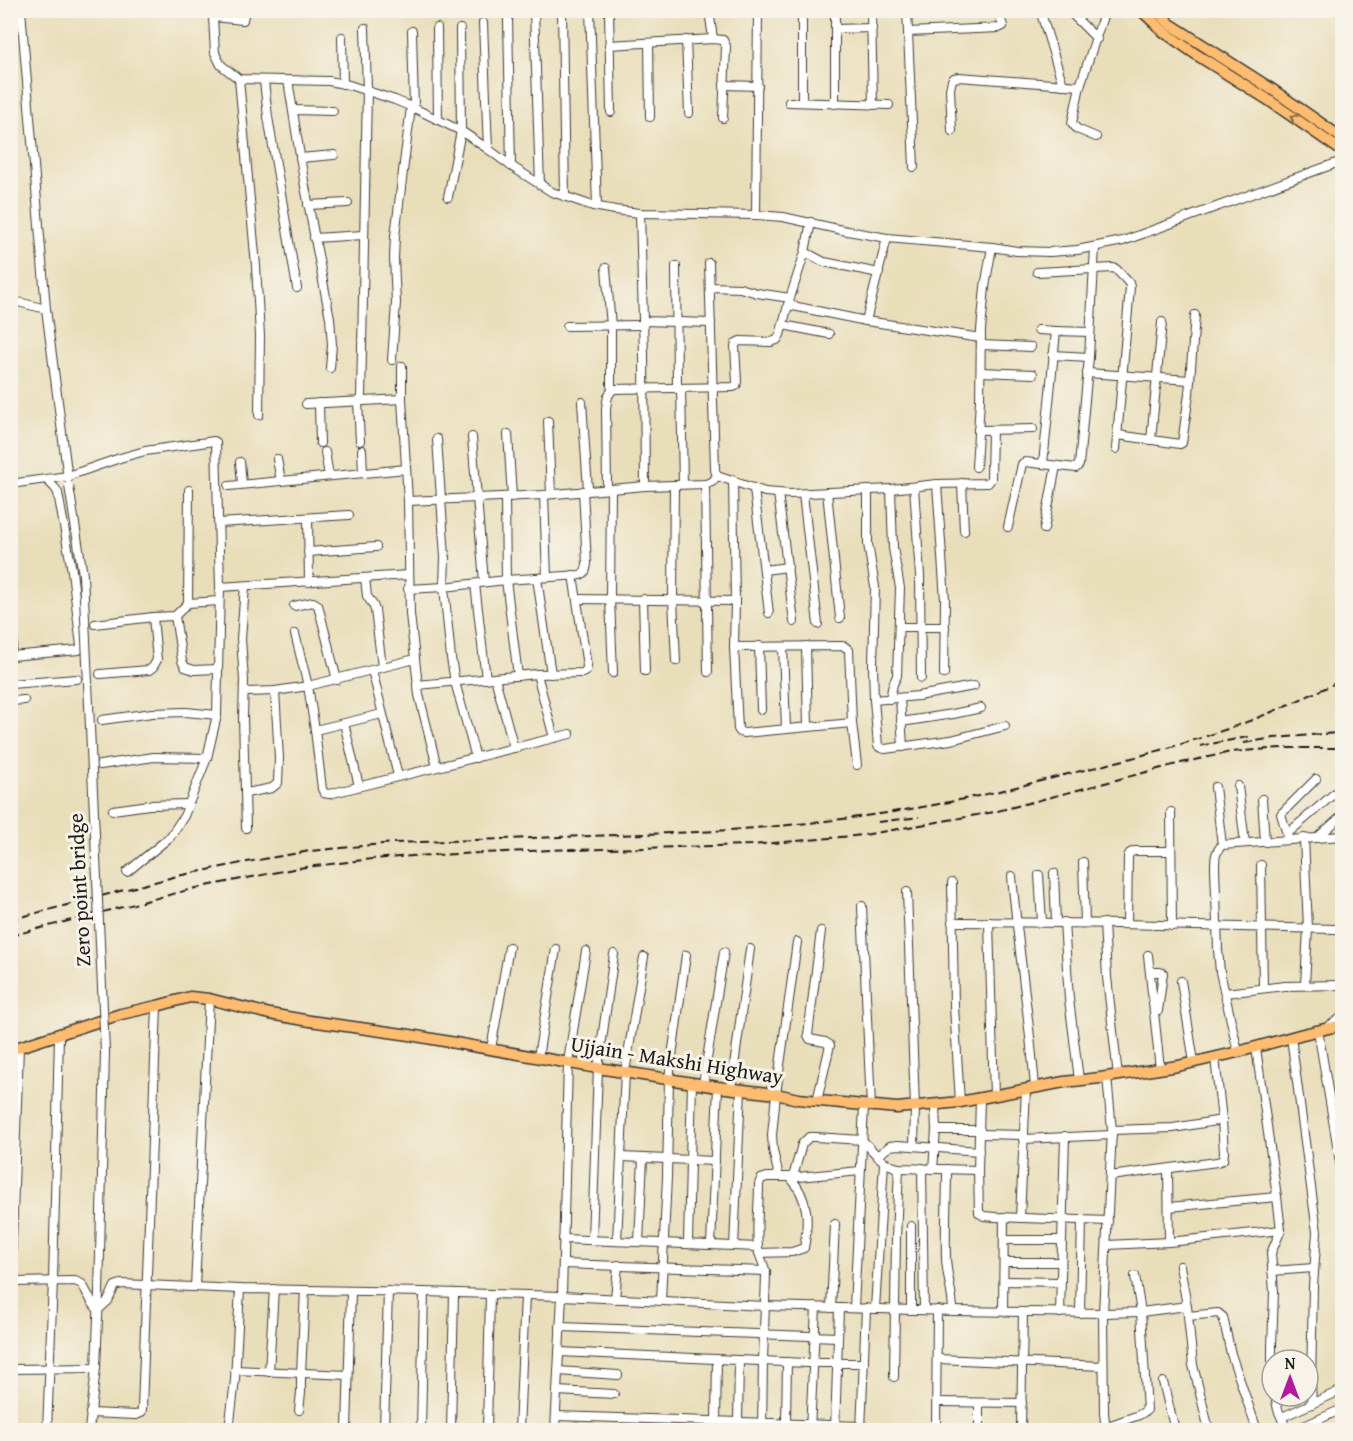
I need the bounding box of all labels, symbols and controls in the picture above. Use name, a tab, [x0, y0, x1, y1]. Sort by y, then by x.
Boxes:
one-way arrow	[1290, 114, 1301, 125]
street label: Zero point bridge	[60, 812, 98, 967]
street label: Ujjain - Makshi Highway	[569, 1028, 786, 1092]
north arrow	[1260, 1348, 1320, 1408]
text: N	[1285, 1351, 1296, 1375]

